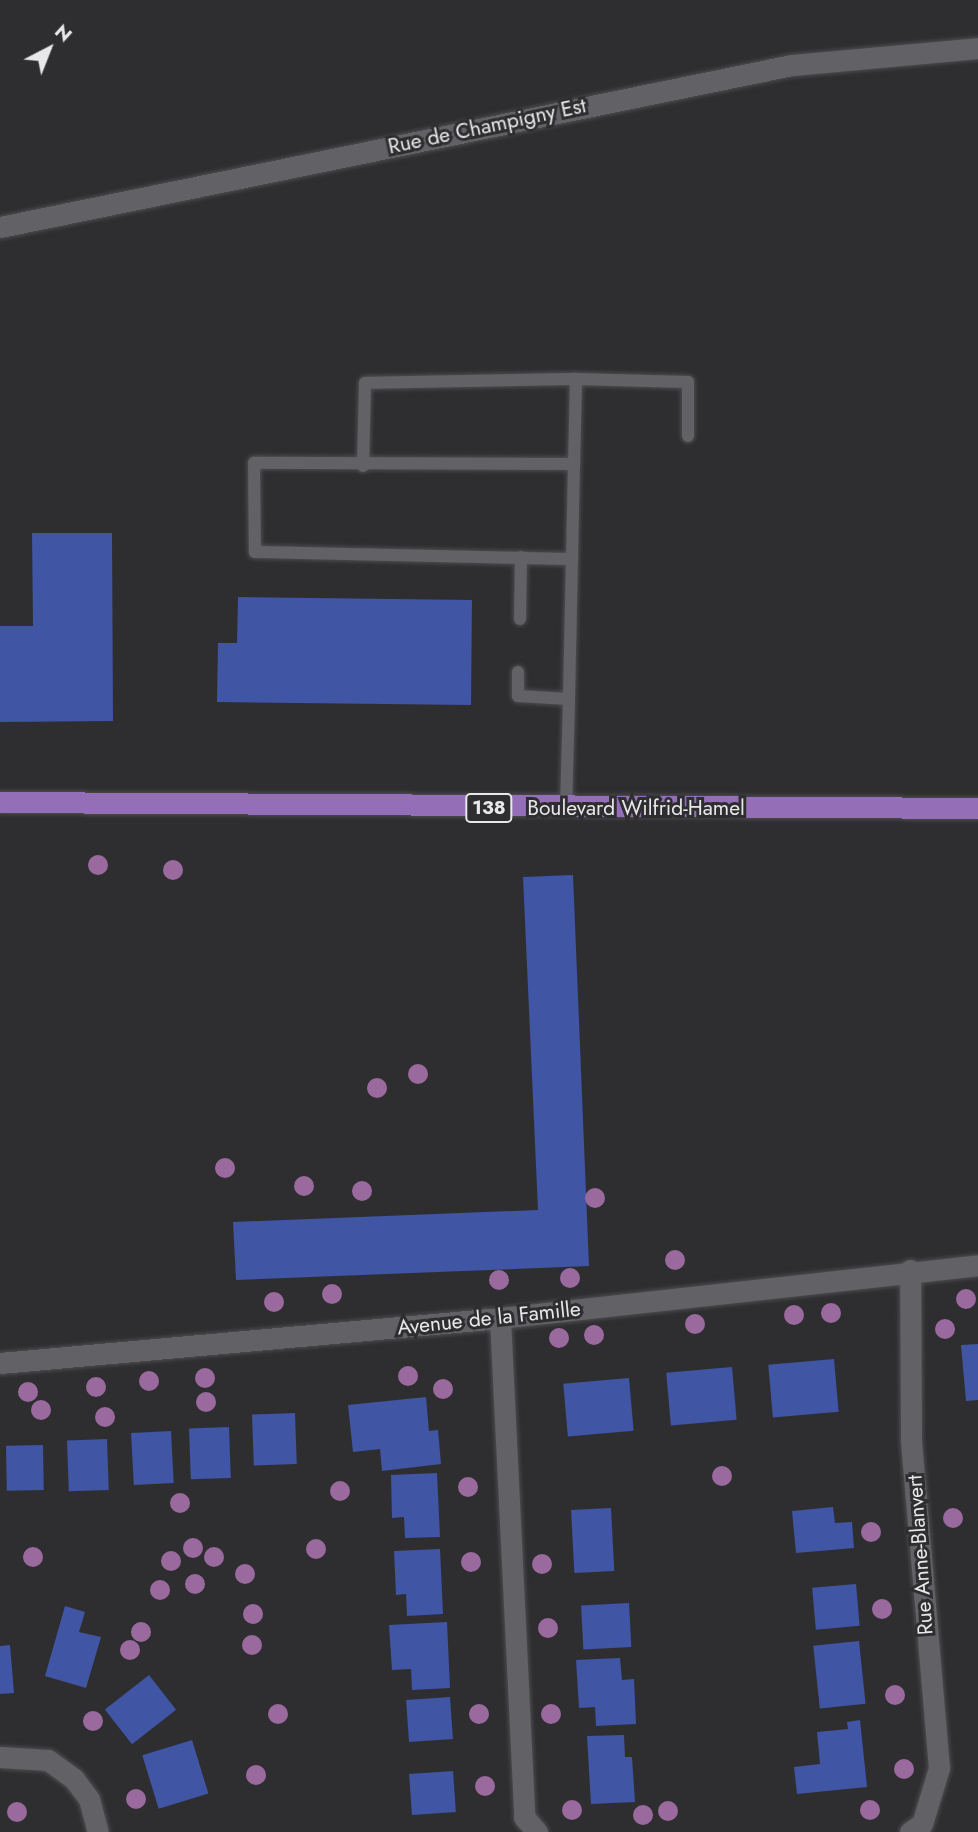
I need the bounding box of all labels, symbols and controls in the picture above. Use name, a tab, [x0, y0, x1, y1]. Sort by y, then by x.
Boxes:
north arrow	[14, 14, 84, 84]
text: N	[49, 18, 78, 48]
street label: Rue de Champigny Est	[386, 93, 588, 159]
road number: 138	[464, 792, 514, 824]
street label: Boulevard Wilfrid-Hamel	[527, 795, 745, 821]
street label: Avenue de la Famille	[396, 1296, 582, 1340]
street label: Rue Anne-Blanvert	[902, 1474, 938, 1636]

